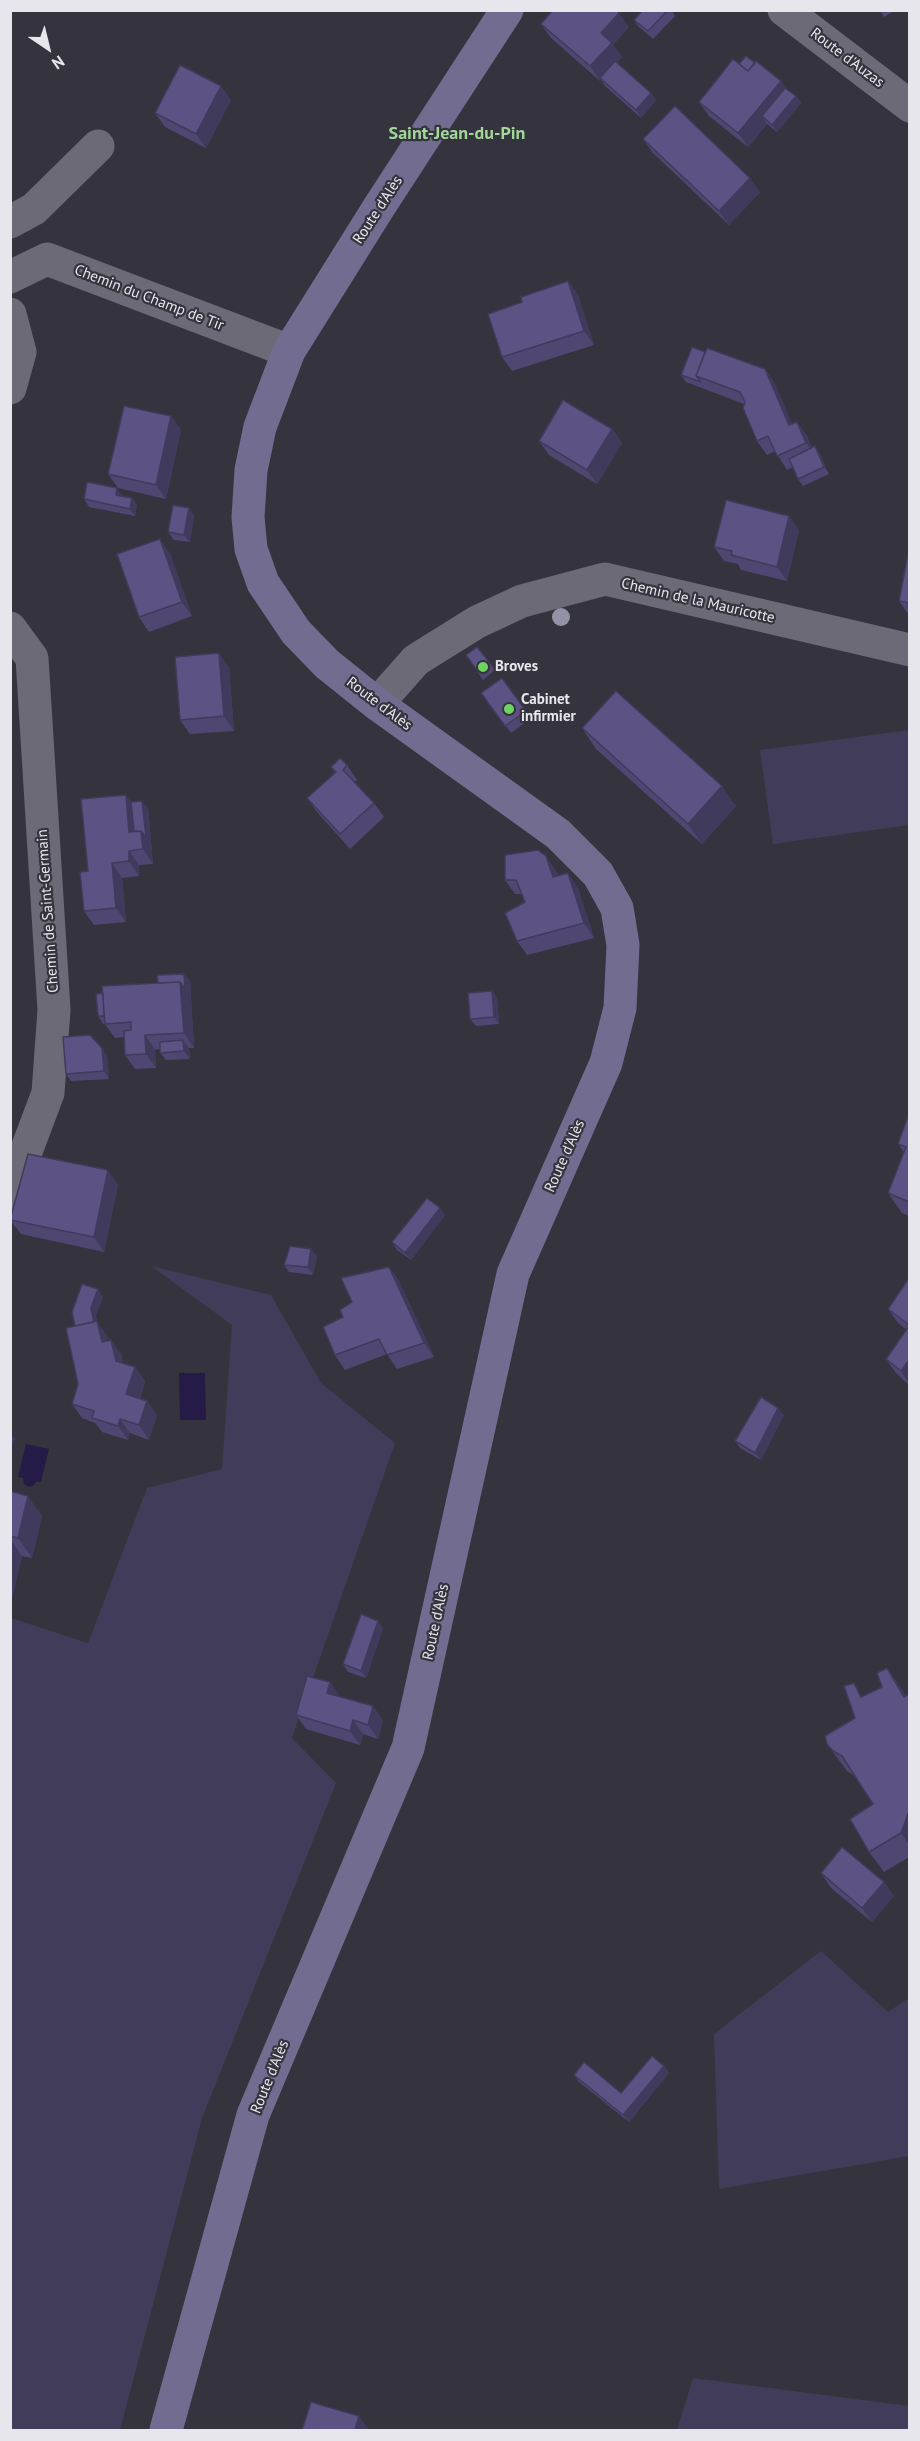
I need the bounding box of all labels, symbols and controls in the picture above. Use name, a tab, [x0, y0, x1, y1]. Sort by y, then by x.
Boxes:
north arrow	[18, 18, 78, 78]
street label: Route d'Auzas	[807, 24, 887, 92]
text: N	[48, 52, 68, 74]
district label: Saint-Jean-du-Pin	[389, 123, 525, 145]
street label: Route d'Alès	[349, 173, 407, 247]
street label: Chemin du Champ de Tir	[72, 261, 226, 335]
street label: Chemin de la Mauricotte	[620, 575, 776, 627]
place label: Broves	[495, 658, 538, 676]
marker: Broves	[476, 660, 490, 674]
street label: Route d'Alès	[343, 673, 415, 735]
place label: Cabinet infirmier	[521, 691, 576, 726]
marker: Cabinet infirmier	[502, 702, 516, 716]
street label: Chemin de Saint-Germain	[33, 829, 63, 993]
street label: Route d'Alès	[541, 1117, 589, 1195]
street label: Route d'Alès	[419, 1582, 453, 1662]
street label: Route d'Alès	[247, 2038, 293, 2116]

